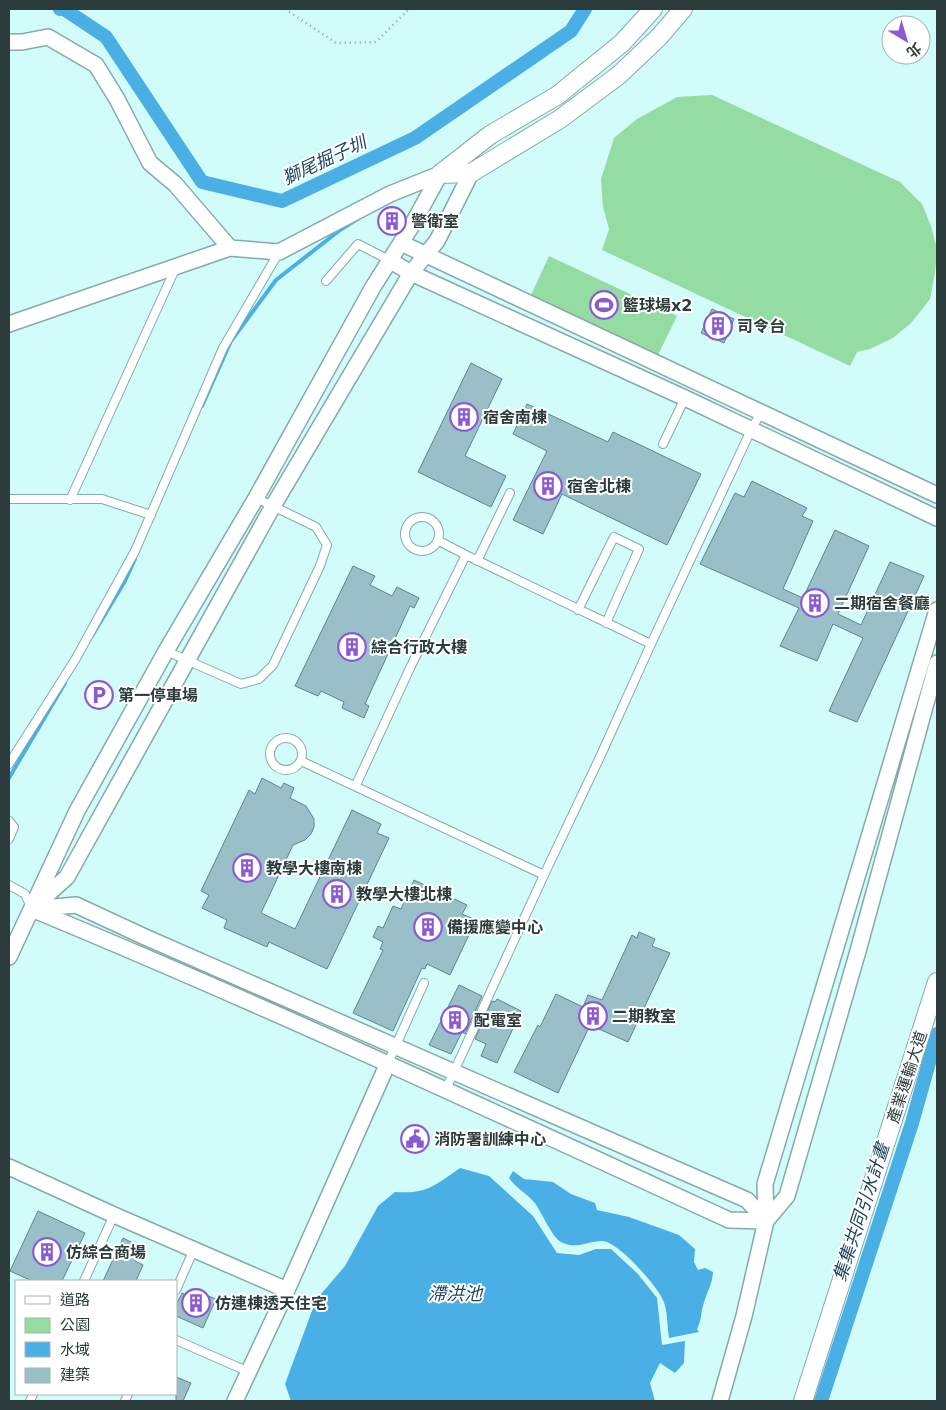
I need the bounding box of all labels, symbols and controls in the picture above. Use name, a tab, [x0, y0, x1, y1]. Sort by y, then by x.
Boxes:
north arrow	[881, 15, 931, 65]
text: 北	[904, 40, 924, 61]
water label: 獅尾掘子圳	[279, 130, 372, 189]
building icon: 警衛室	[377, 206, 407, 236]
place label: 警衛室	[411, 212, 459, 231]
sports icon: 籃球場x2	[589, 290, 619, 320]
place label: 籃球場x2	[623, 296, 692, 315]
building icon: 司令台	[703, 311, 733, 341]
place label: 司令台	[737, 317, 785, 336]
building icon: 宿舍南棟	[449, 402, 479, 432]
place label: 宿舍南棟	[483, 408, 547, 427]
building icon: 宿舍北棟	[533, 471, 563, 501]
place label: 宿舍北棟	[567, 477, 631, 496]
building icon: 二期宿舍餐廳	[800, 588, 830, 618]
place label: 二期宿舍餐廳	[834, 594, 930, 613]
building icon: 綜合行政大樓	[337, 632, 367, 662]
place label: 綜合行政大樓	[371, 638, 467, 657]
parking icon: 第一停車場	[84, 680, 114, 710]
place label: 第一停車場	[118, 686, 198, 705]
building icon: 教學大樓南棟	[232, 853, 262, 883]
place label: 教學大樓南棟	[266, 859, 362, 878]
building icon: 教學大樓北棟	[322, 879, 352, 909]
place label: 教學大樓北棟	[356, 885, 452, 904]
building icon: 備援應變中心	[413, 912, 443, 942]
place label: 備援應變中心	[447, 918, 543, 937]
building icon: 二期教室	[578, 1001, 608, 1031]
building icon: 配電室	[440, 1005, 470, 1035]
place label: 二期教室	[612, 1007, 676, 1026]
place label: 配電室	[474, 1011, 522, 1030]
street label: 產業運輸大道	[883, 1028, 931, 1126]
public building icon: 消防署訓練中心	[400, 1124, 430, 1154]
place label: 消防署訓練中心	[434, 1130, 546, 1149]
water label: 集集共同引水計畫	[829, 1137, 894, 1284]
building icon: 仿綜合商場	[32, 1237, 62, 1267]
place label: 仿綜合商場	[66, 1243, 146, 1262]
legend	[15, 1280, 178, 1395]
water label: 滯洪池	[428, 1283, 484, 1304]
building icon: 仿連棟透天住宅	[181, 1288, 211, 1318]
text: 道路	[60, 1291, 90, 1309]
place label: 仿連棟透天住宅	[215, 1294, 327, 1313]
text: 公園	[60, 1316, 90, 1334]
text: 水域	[60, 1341, 90, 1359]
text: 建築	[60, 1366, 90, 1384]

